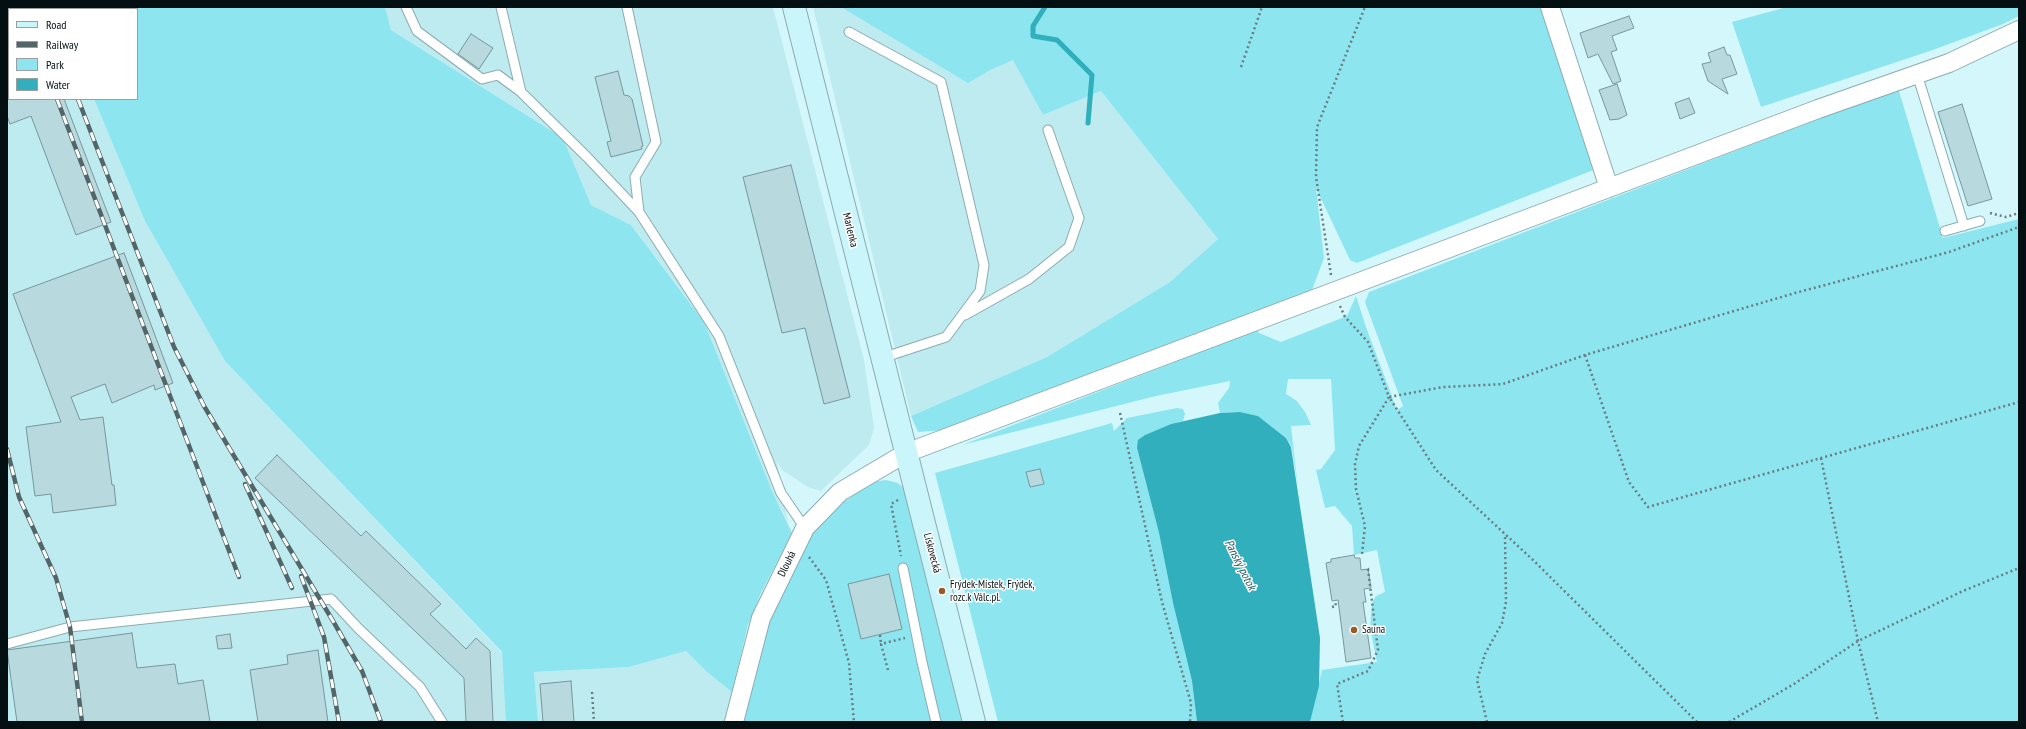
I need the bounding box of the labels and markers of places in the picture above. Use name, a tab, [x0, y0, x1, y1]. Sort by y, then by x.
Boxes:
place label: Frýdek-Místek, Frýdek, rozc.k Válc.pl.	[950, 578, 1035, 604]
marker: Frýdek-Místek, Frýdek, rozc.k Válc.pl.	[937, 586, 947, 596]
place label: Sauna	[1362, 623, 1385, 637]
marker: Sauna	[1349, 625, 1359, 635]

